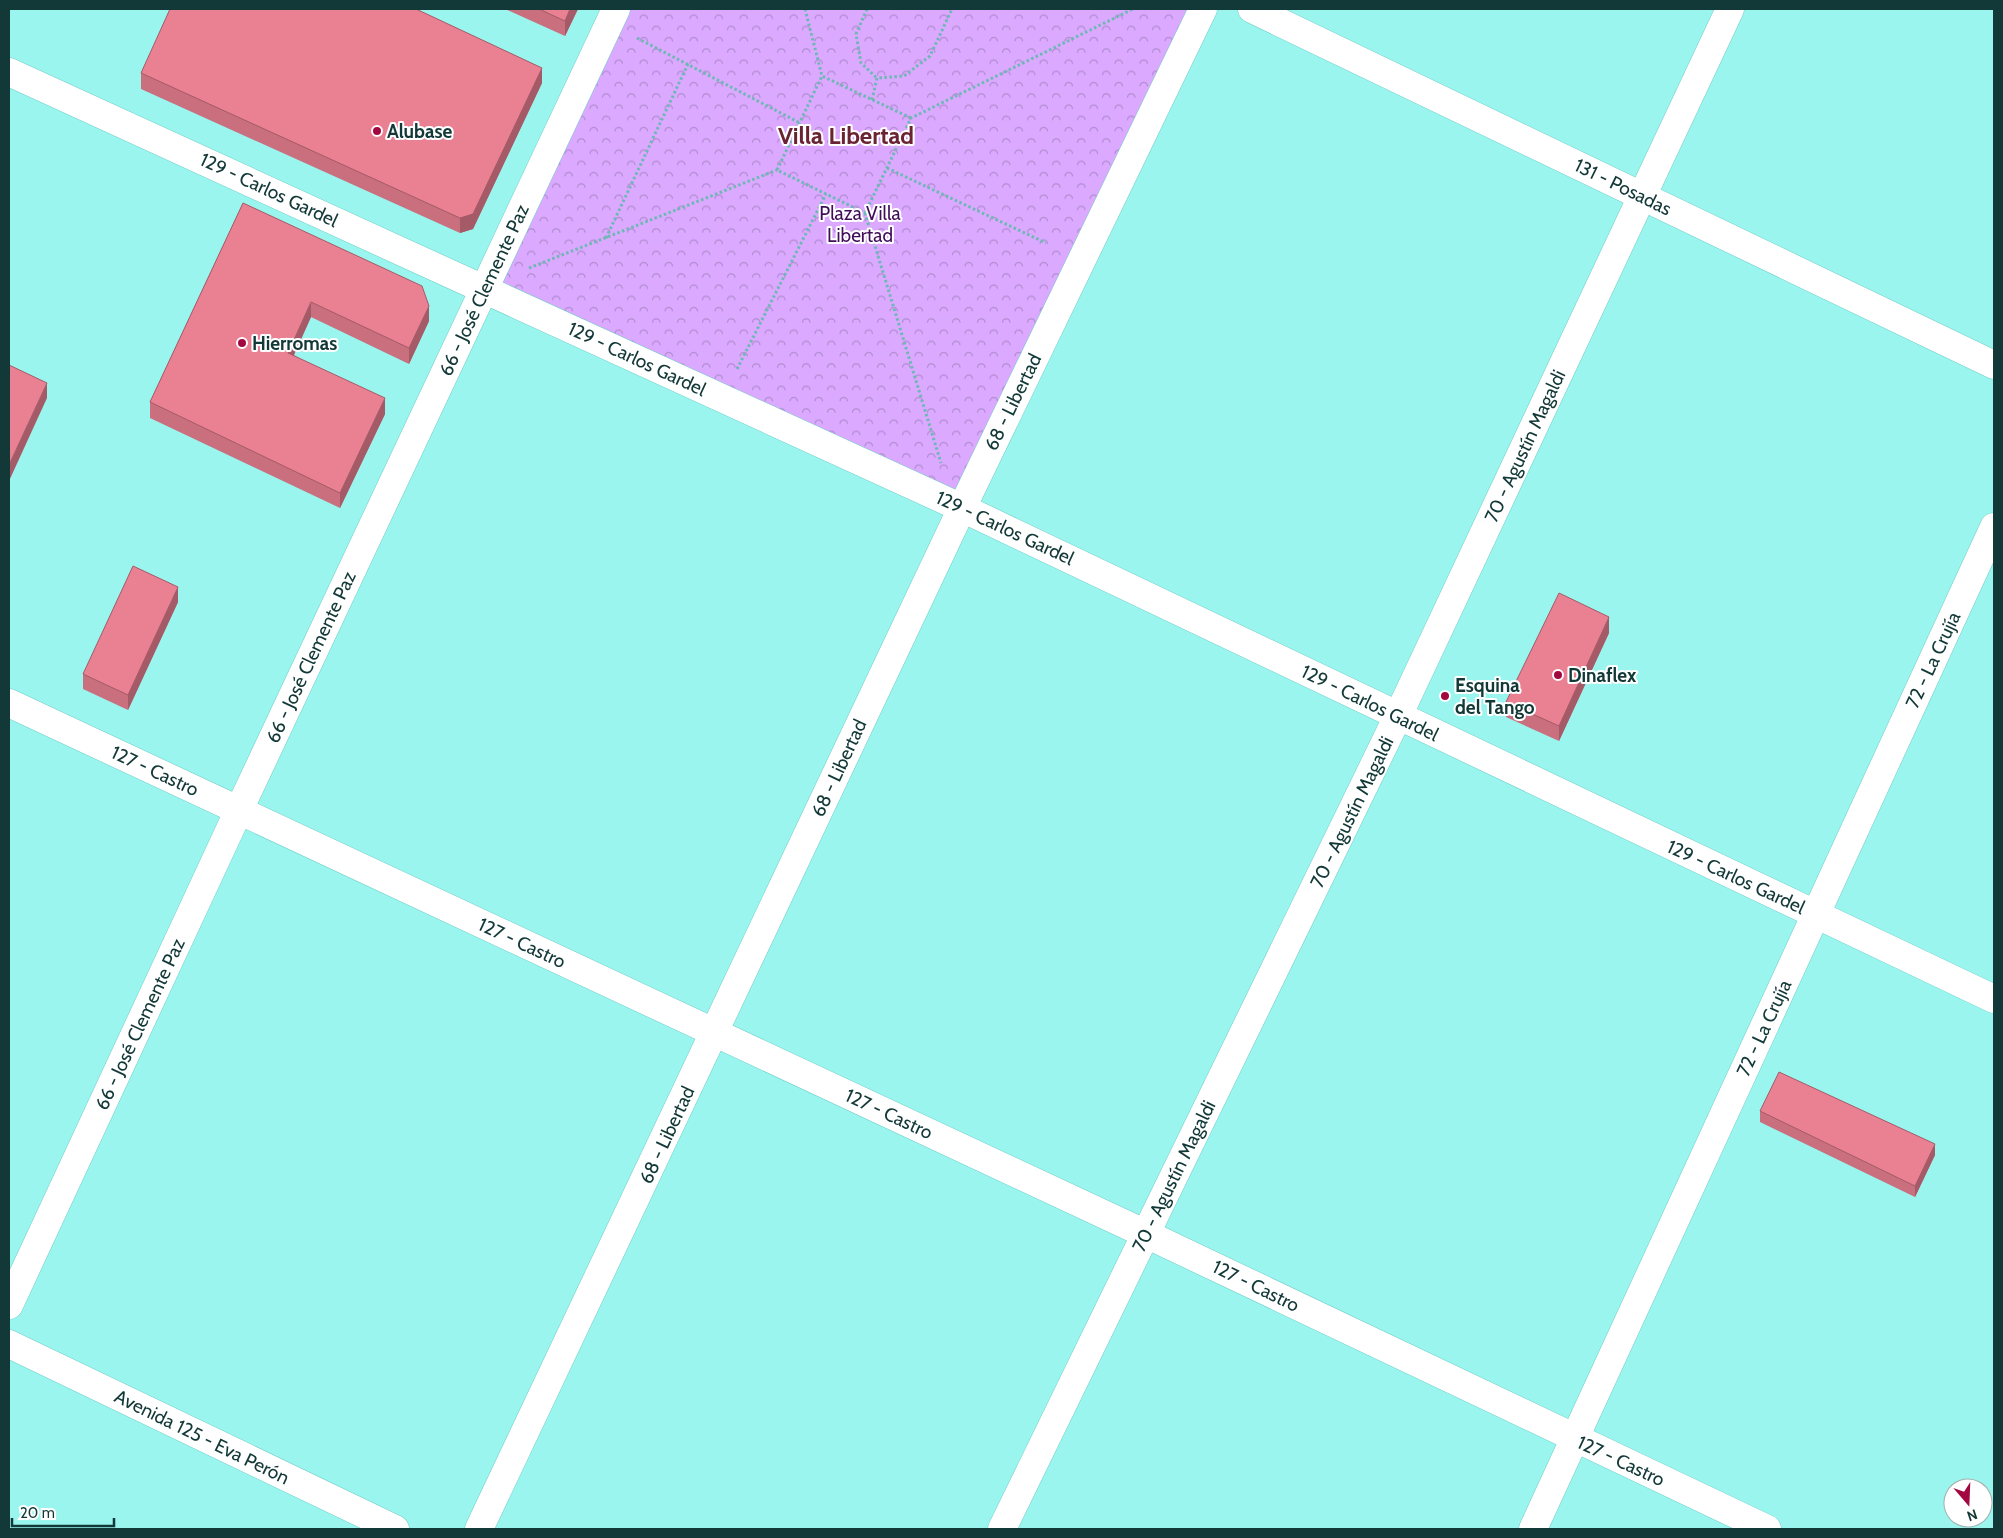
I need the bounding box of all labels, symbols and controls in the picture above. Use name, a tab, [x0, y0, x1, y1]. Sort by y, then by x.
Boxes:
place label: Alubase	[387, 120, 452, 143]
district label: Villa Libertad	[778, 121, 914, 150]
marker: Alubase	[371, 125, 383, 137]
street label: 129 - Carlos Gardel	[196, 148, 342, 232]
street label: 131 - Posadas	[1571, 154, 1675, 220]
street label: 66 - José Clemente Paz	[434, 200, 534, 380]
park label: Plaza Villa Libertad	[819, 202, 901, 247]
street label: 129 - Carlos Gardel	[564, 317, 710, 401]
place label: Hierromas	[252, 332, 337, 355]
marker: Hierromas	[236, 337, 248, 349]
street label: 68 - Libertad	[980, 350, 1046, 454]
street label: 70 - Agustín Magaldi	[1480, 366, 1570, 526]
street label: 129 - Carlos Gardel	[932, 486, 1078, 570]
street label: 66 - José Clemente Paz	[261, 567, 361, 747]
street label: 72 - La Crujía	[1901, 608, 1965, 712]
street label: 129 - Carlos Gardel	[1298, 660, 1443, 746]
place label: Dinaflex	[1568, 664, 1637, 687]
marker: Dinaflex	[1552, 669, 1564, 681]
place label: Esquina del Tango	[1455, 674, 1535, 719]
marker: Esquina del Tango	[1439, 690, 1451, 702]
street label: 68 - Libertad	[806, 716, 872, 820]
street label: 70 - Agustín Magaldi	[1305, 733, 1399, 891]
street label: 127 - Castro	[108, 741, 202, 801]
street label: 129 - Carlos Gardel	[1663, 835, 1809, 919]
street label: 127 - Castro	[475, 913, 569, 973]
street label: 66 - José Clemente Paz	[90, 934, 190, 1114]
street label: 72 - La Crujía	[1732, 976, 1796, 1080]
street label: 68 - Libertad	[634, 1083, 700, 1187]
street label: 127 - Castro	[842, 1084, 936, 1144]
street label: 70 - Agustín Magaldi	[1127, 1097, 1221, 1255]
street label: 127 - Castro	[1209, 1255, 1303, 1317]
street label: Avenida 125 - Eva Perón	[111, 1385, 293, 1489]
street label: 127 - Castro	[1574, 1431, 1668, 1491]
north arrow	[1943, 1478, 1993, 1528]
scale bar	[12, 1496, 115, 1528]
text: 20 m	[20, 1504, 55, 1522]
text: N	[1965, 1505, 1980, 1525]

